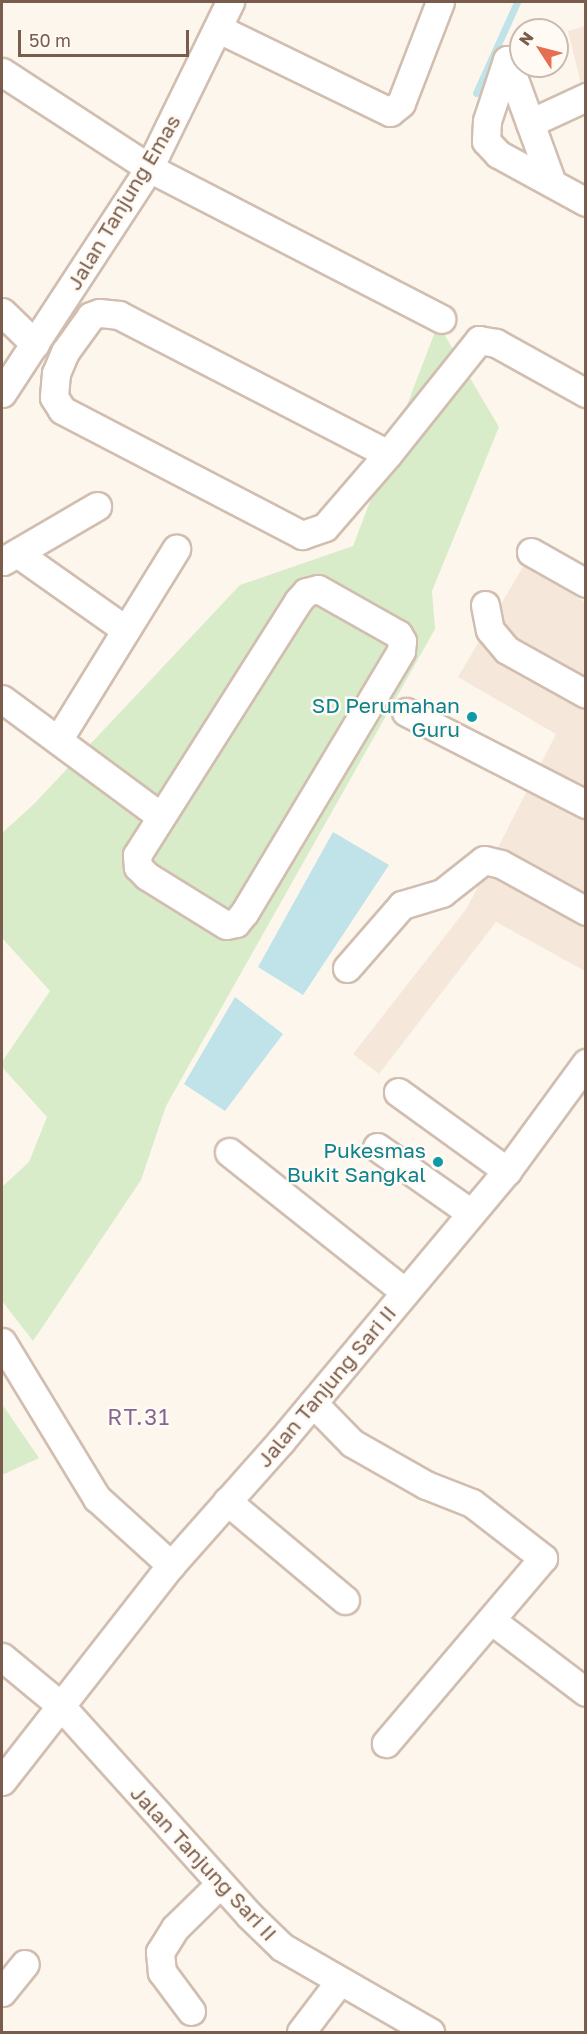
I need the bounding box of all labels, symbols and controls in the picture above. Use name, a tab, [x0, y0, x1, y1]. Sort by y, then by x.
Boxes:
scale bar	[21, 18, 192, 56]
north arrow	[509, 18, 569, 78]
text: N	[514, 28, 538, 49]
text: 50 m	[29, 29, 71, 51]
street label: Jalan Tanjung Emas	[61, 110, 185, 294]
place label: SD Perumahan Guru	[312, 692, 460, 742]
marker: SD Perumahan Guru	[465, 710, 479, 724]
place label: Pukesmas Bukit Sangkal	[287, 1137, 426, 1187]
marker: Pukesmas Bukit Sangkal	[431, 1155, 445, 1169]
street label: Jalan Tanjung Sari II	[251, 1300, 401, 1472]
district label: RT.31	[107, 1404, 171, 1430]
street label: Jalan Tanjung Sari II	[126, 1780, 282, 1946]

